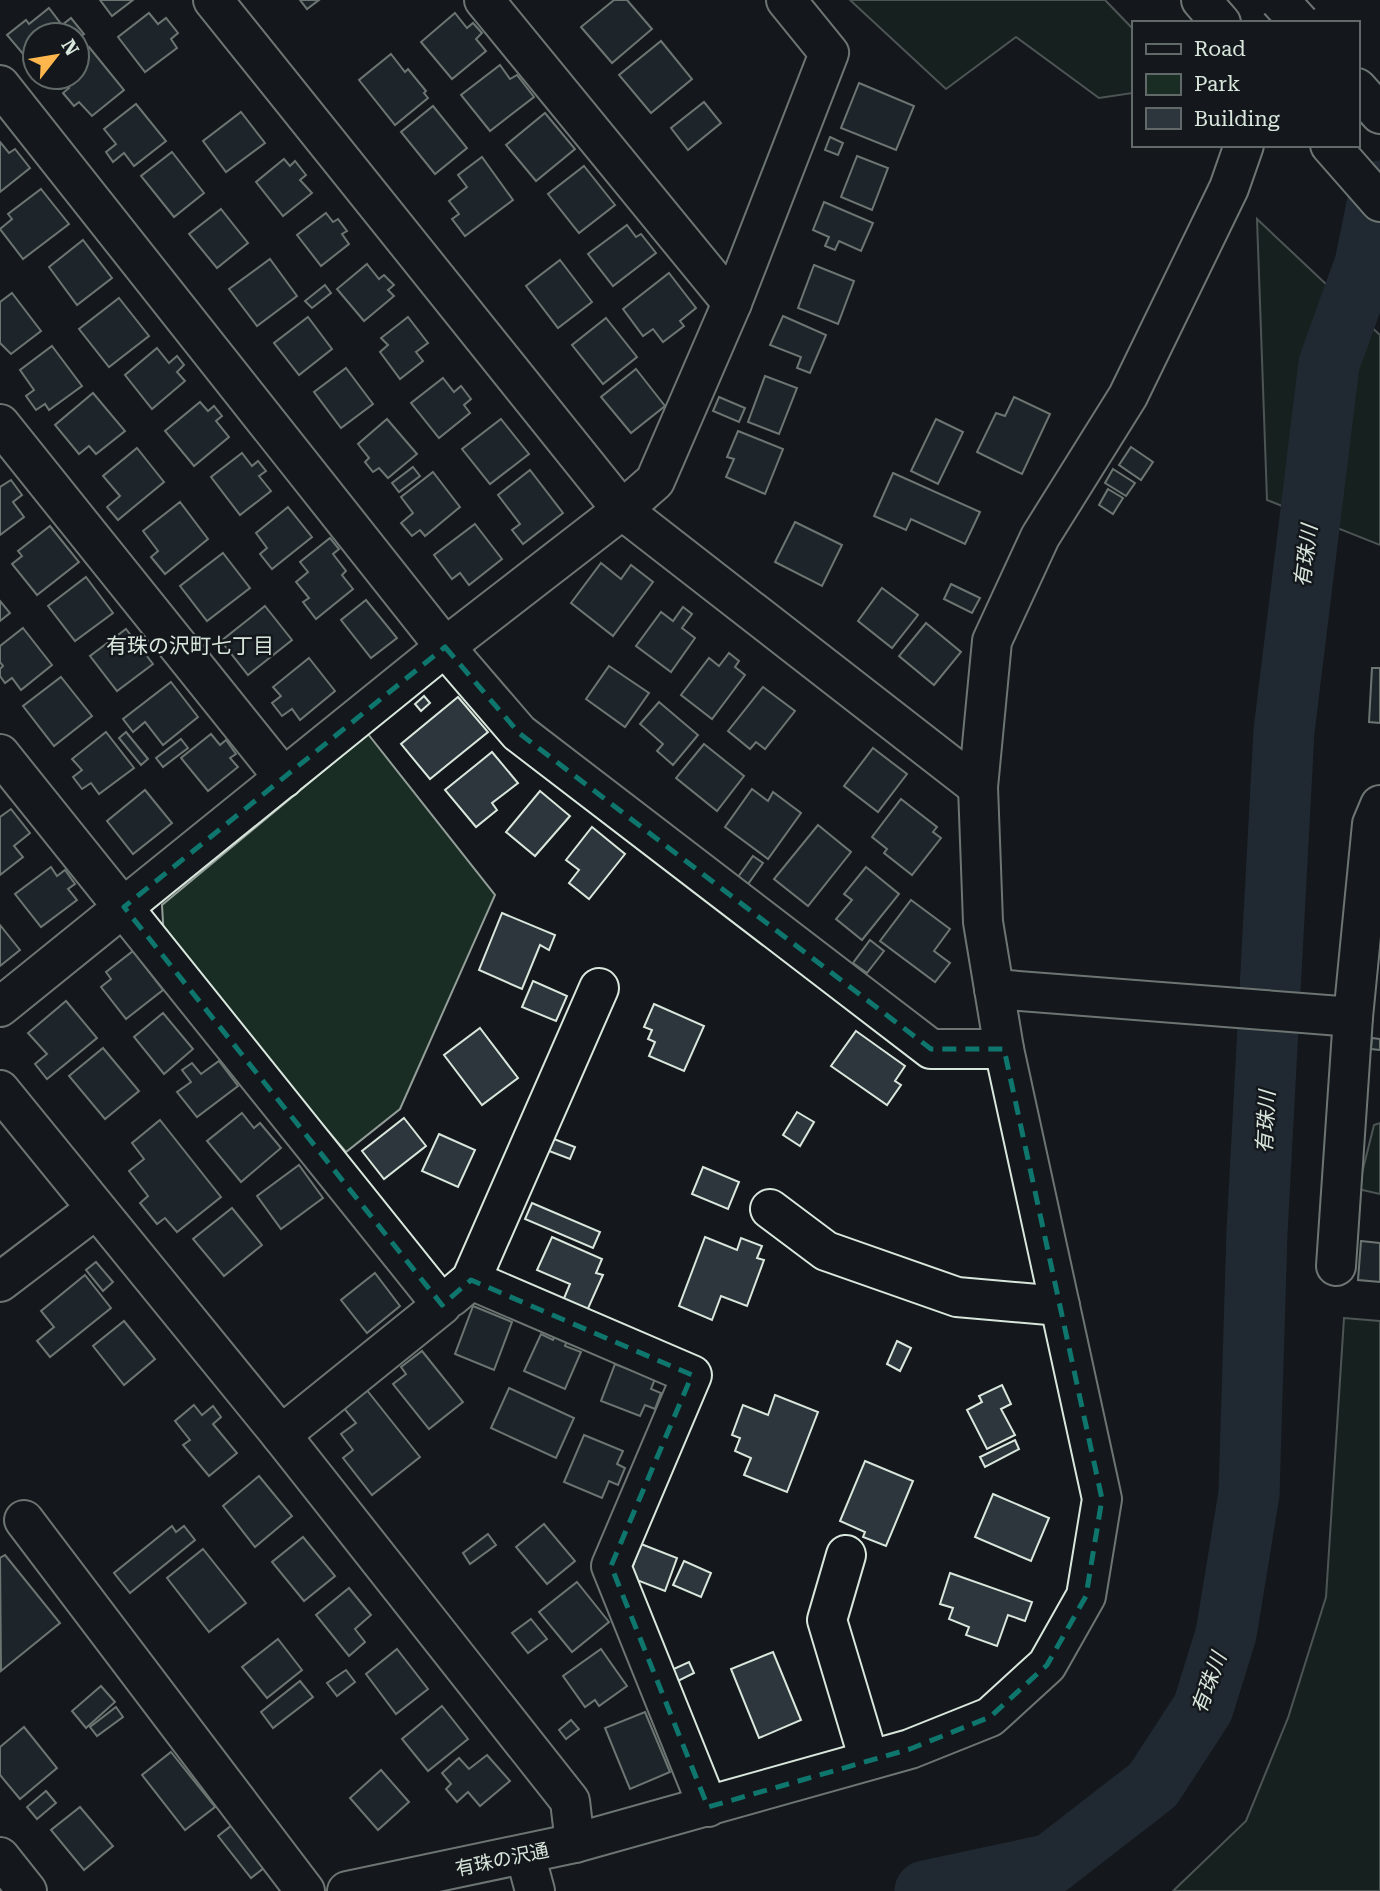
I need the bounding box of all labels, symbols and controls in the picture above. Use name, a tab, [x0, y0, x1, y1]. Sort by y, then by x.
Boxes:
north arrow	[21, 21, 91, 91]
legend	[1132, 21, 1359, 147]
text: N	[57, 35, 84, 60]
text: Road	[1194, 37, 1246, 61]
text: Park	[1194, 72, 1240, 96]
text: Building	[1194, 107, 1280, 131]
water label: 有珠川	[1290, 521, 1322, 589]
district label: 有珠の沢町七丁目	[106, 634, 274, 658]
water label: 有珠川	[1252, 1088, 1280, 1154]
water label: 有珠川	[1187, 1647, 1232, 1717]
street label: 有珠の沢通	[453, 1838, 551, 1881]

